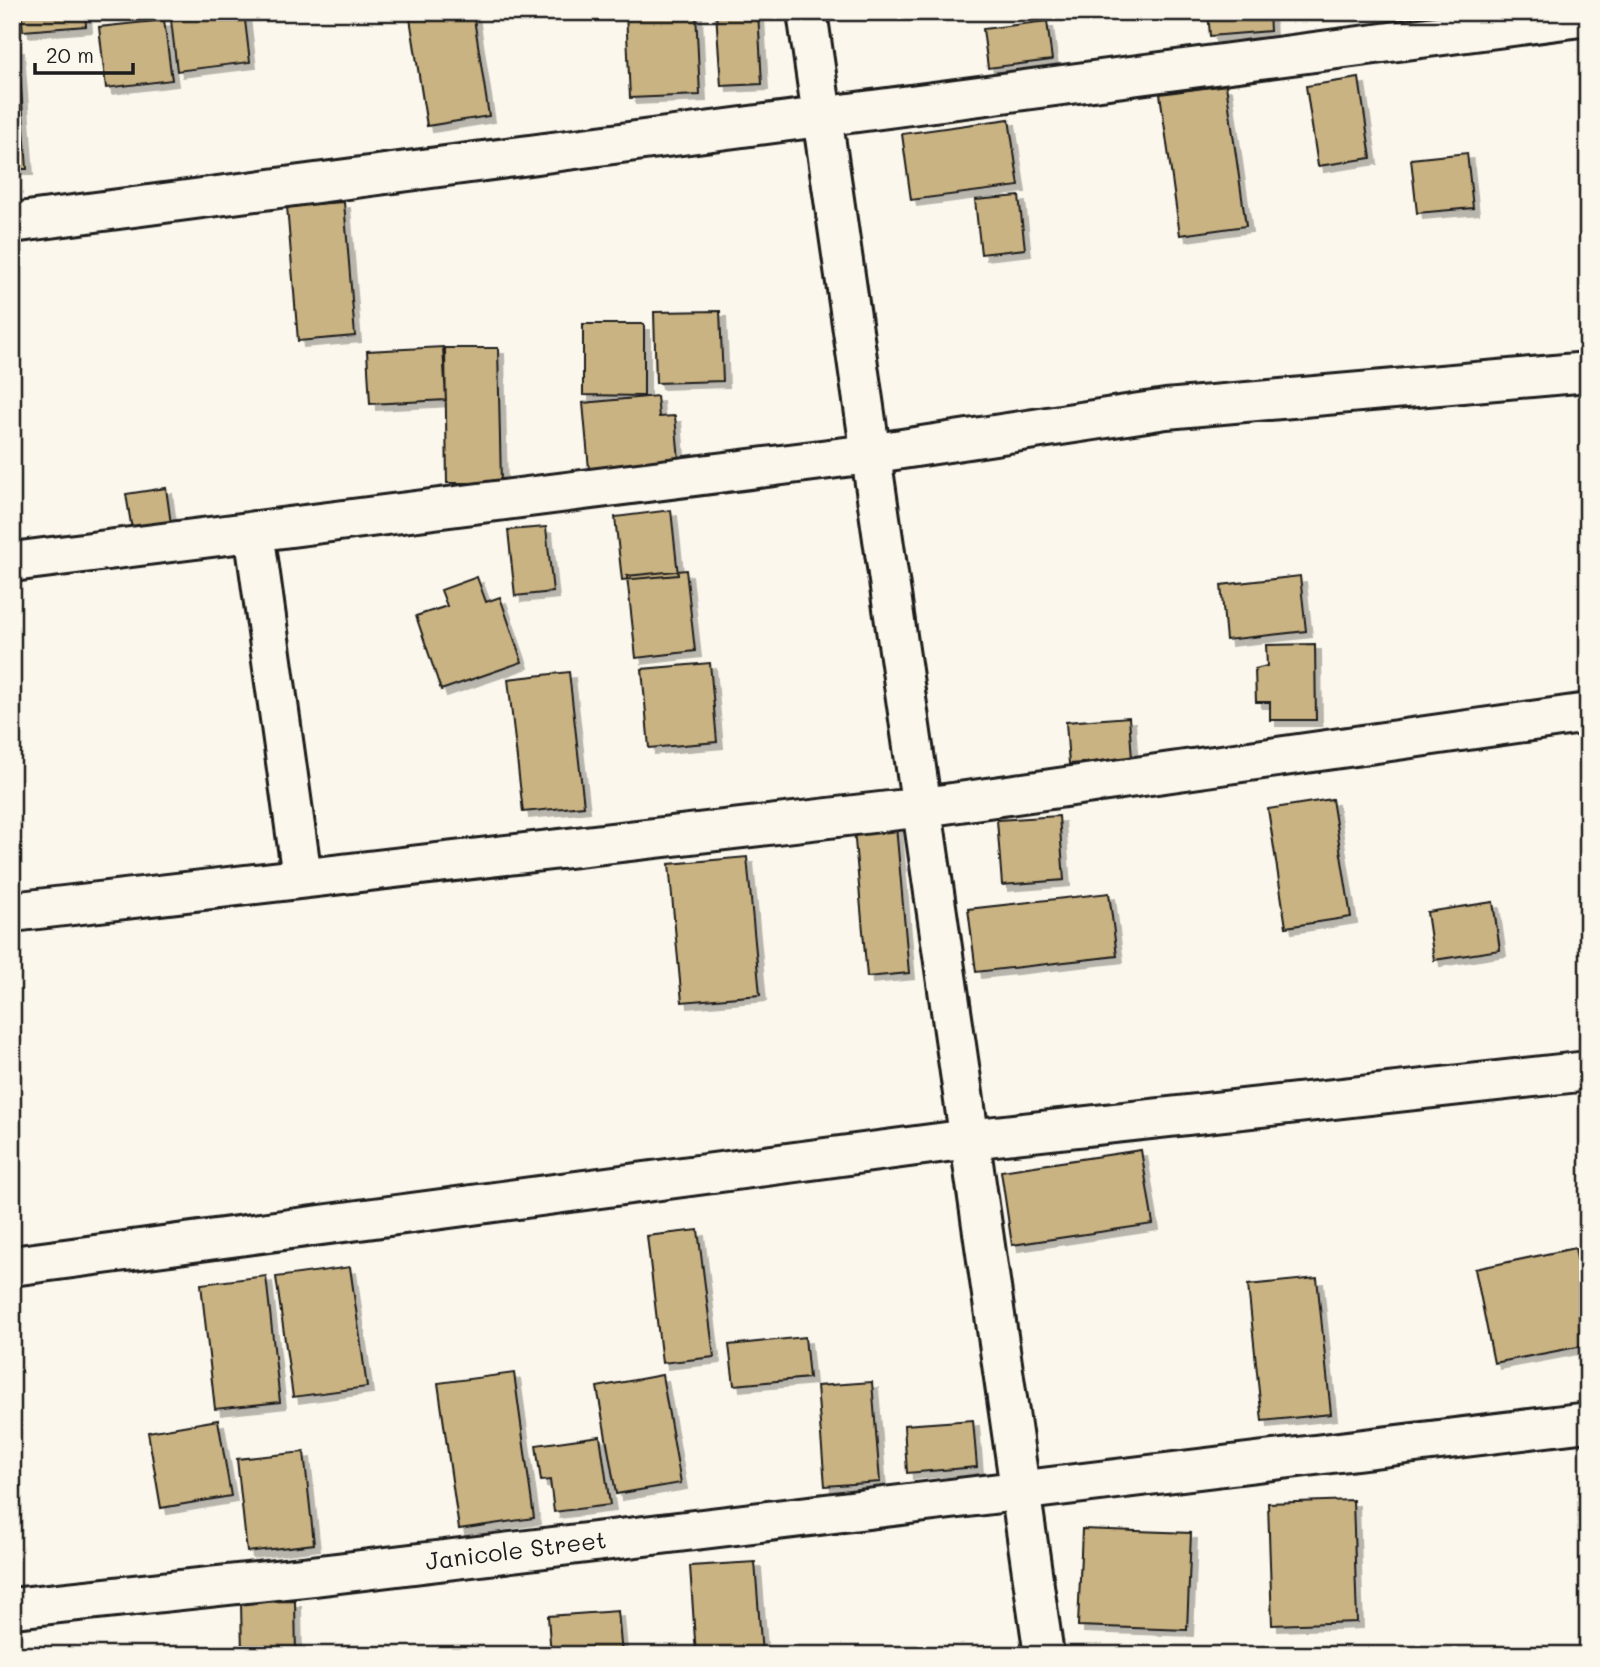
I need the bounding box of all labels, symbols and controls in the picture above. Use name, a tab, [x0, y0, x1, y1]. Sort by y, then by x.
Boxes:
scale bar	[35, 32, 133, 76]
text: 20 m	[46, 41, 94, 68]
street label: Janicole Street	[424, 1523, 608, 1576]

